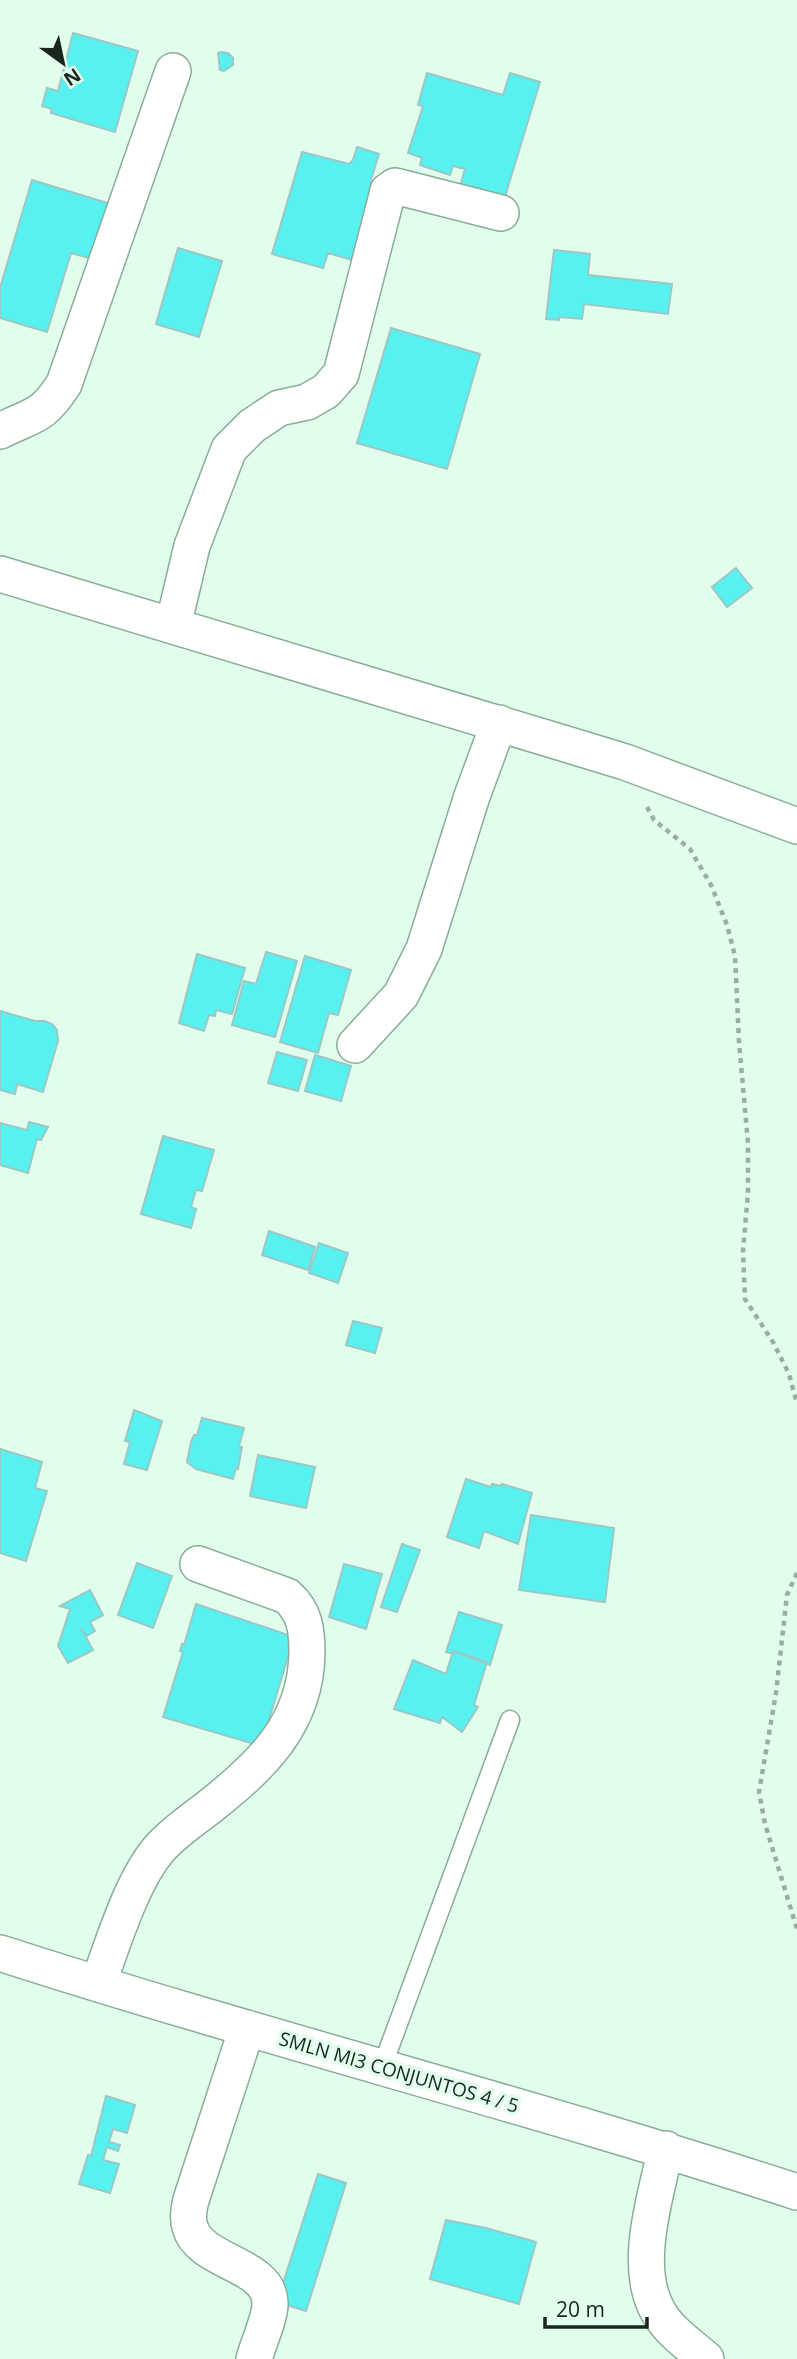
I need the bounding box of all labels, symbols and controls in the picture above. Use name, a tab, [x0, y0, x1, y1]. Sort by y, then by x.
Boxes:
north arrow	[28, 28, 98, 98]
text: N	[59, 62, 86, 92]
street label: SMLN MI3 CONJUNTOS 4 / 5	[276, 2025, 522, 2119]
scale bar	[545, 2286, 646, 2330]
text: 20 m	[556, 2295, 605, 2323]

